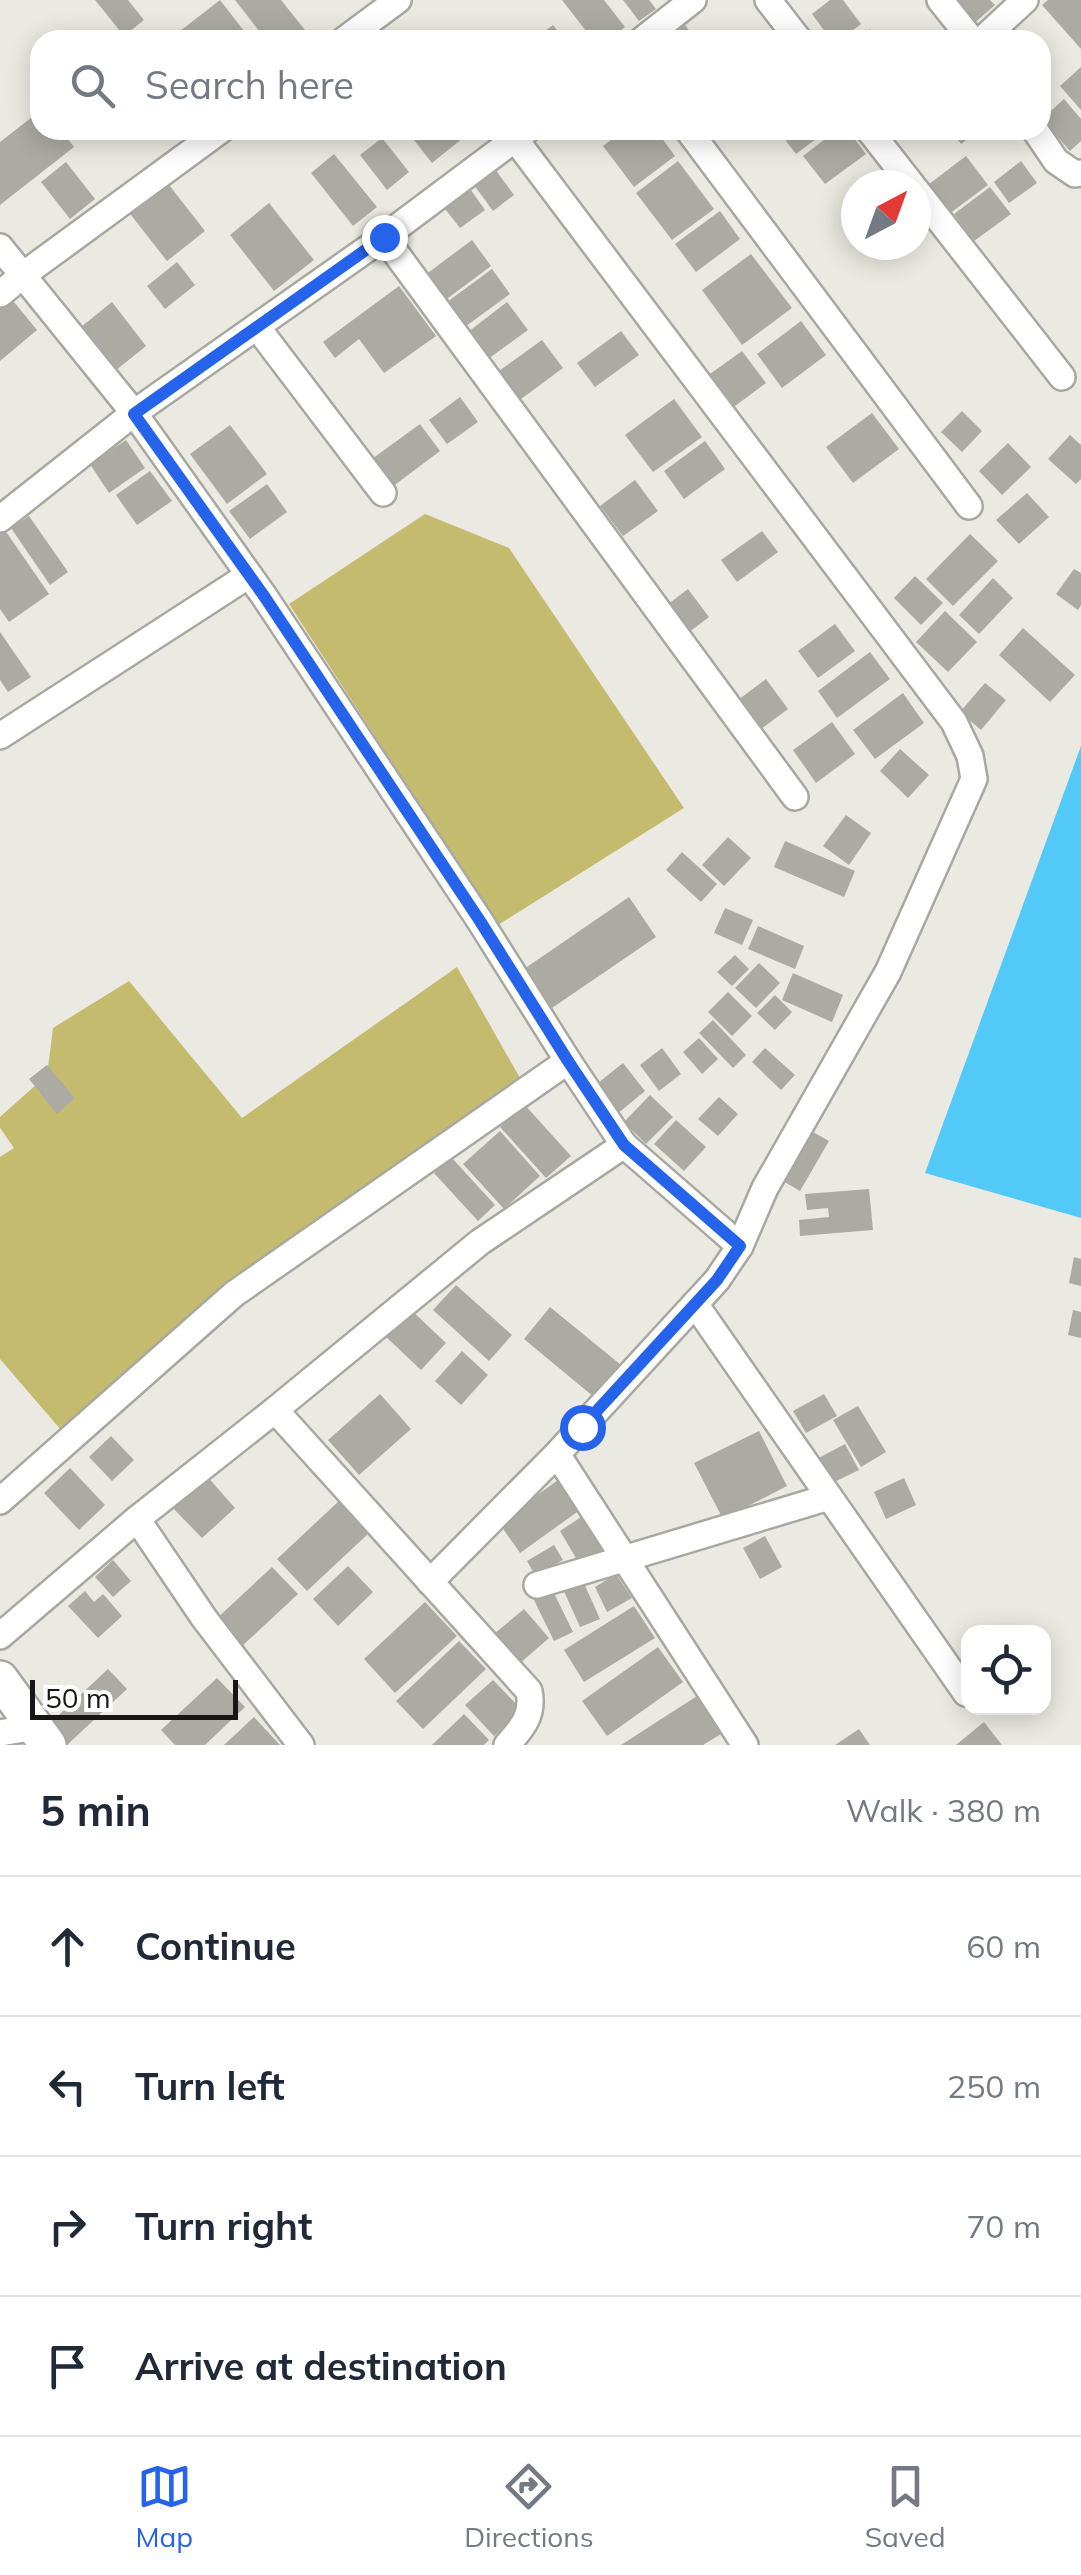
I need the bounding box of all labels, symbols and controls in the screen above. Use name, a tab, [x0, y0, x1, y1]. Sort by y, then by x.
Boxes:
search box	[30, 30, 1051, 140]
icon: search	[65, 58, 120, 113]
text: Search here	[145, 61, 354, 109]
north arrow	[841, 170, 931, 260]
route end	[362, 215, 408, 261]
route start	[560, 1405, 606, 1451]
map controls	[961, 1625, 1051, 1715]
button: locate	[961, 1625, 1051, 1715]
scale bar	[30, 1675, 238, 1720]
text: 50 m	[45, 1680, 111, 1715]
text: 5 min	[40, 1784, 151, 1837]
text: Walk · 380 m	[846, 1790, 1041, 1830]
icon: ahead	[40, 1919, 95, 1974]
text: Continue	[135, 1922, 296, 1970]
text: 60 m	[966, 1926, 1041, 1966]
icon: left	[40, 2059, 95, 2114]
text: Turn left	[135, 2062, 285, 2110]
text: 250 m	[947, 2066, 1041, 2106]
icon: right	[40, 2199, 95, 2254]
text: Turn right	[135, 2202, 312, 2250]
text: 70 m	[966, 2206, 1041, 2246]
icon: arrive	[40, 2339, 95, 2394]
text: Arrive at destination	[135, 2342, 507, 2390]
tab: Map	[136, 2459, 193, 2554]
tab: Directions	[464, 2459, 594, 2554]
tab: Saved	[865, 2459, 945, 2554]

